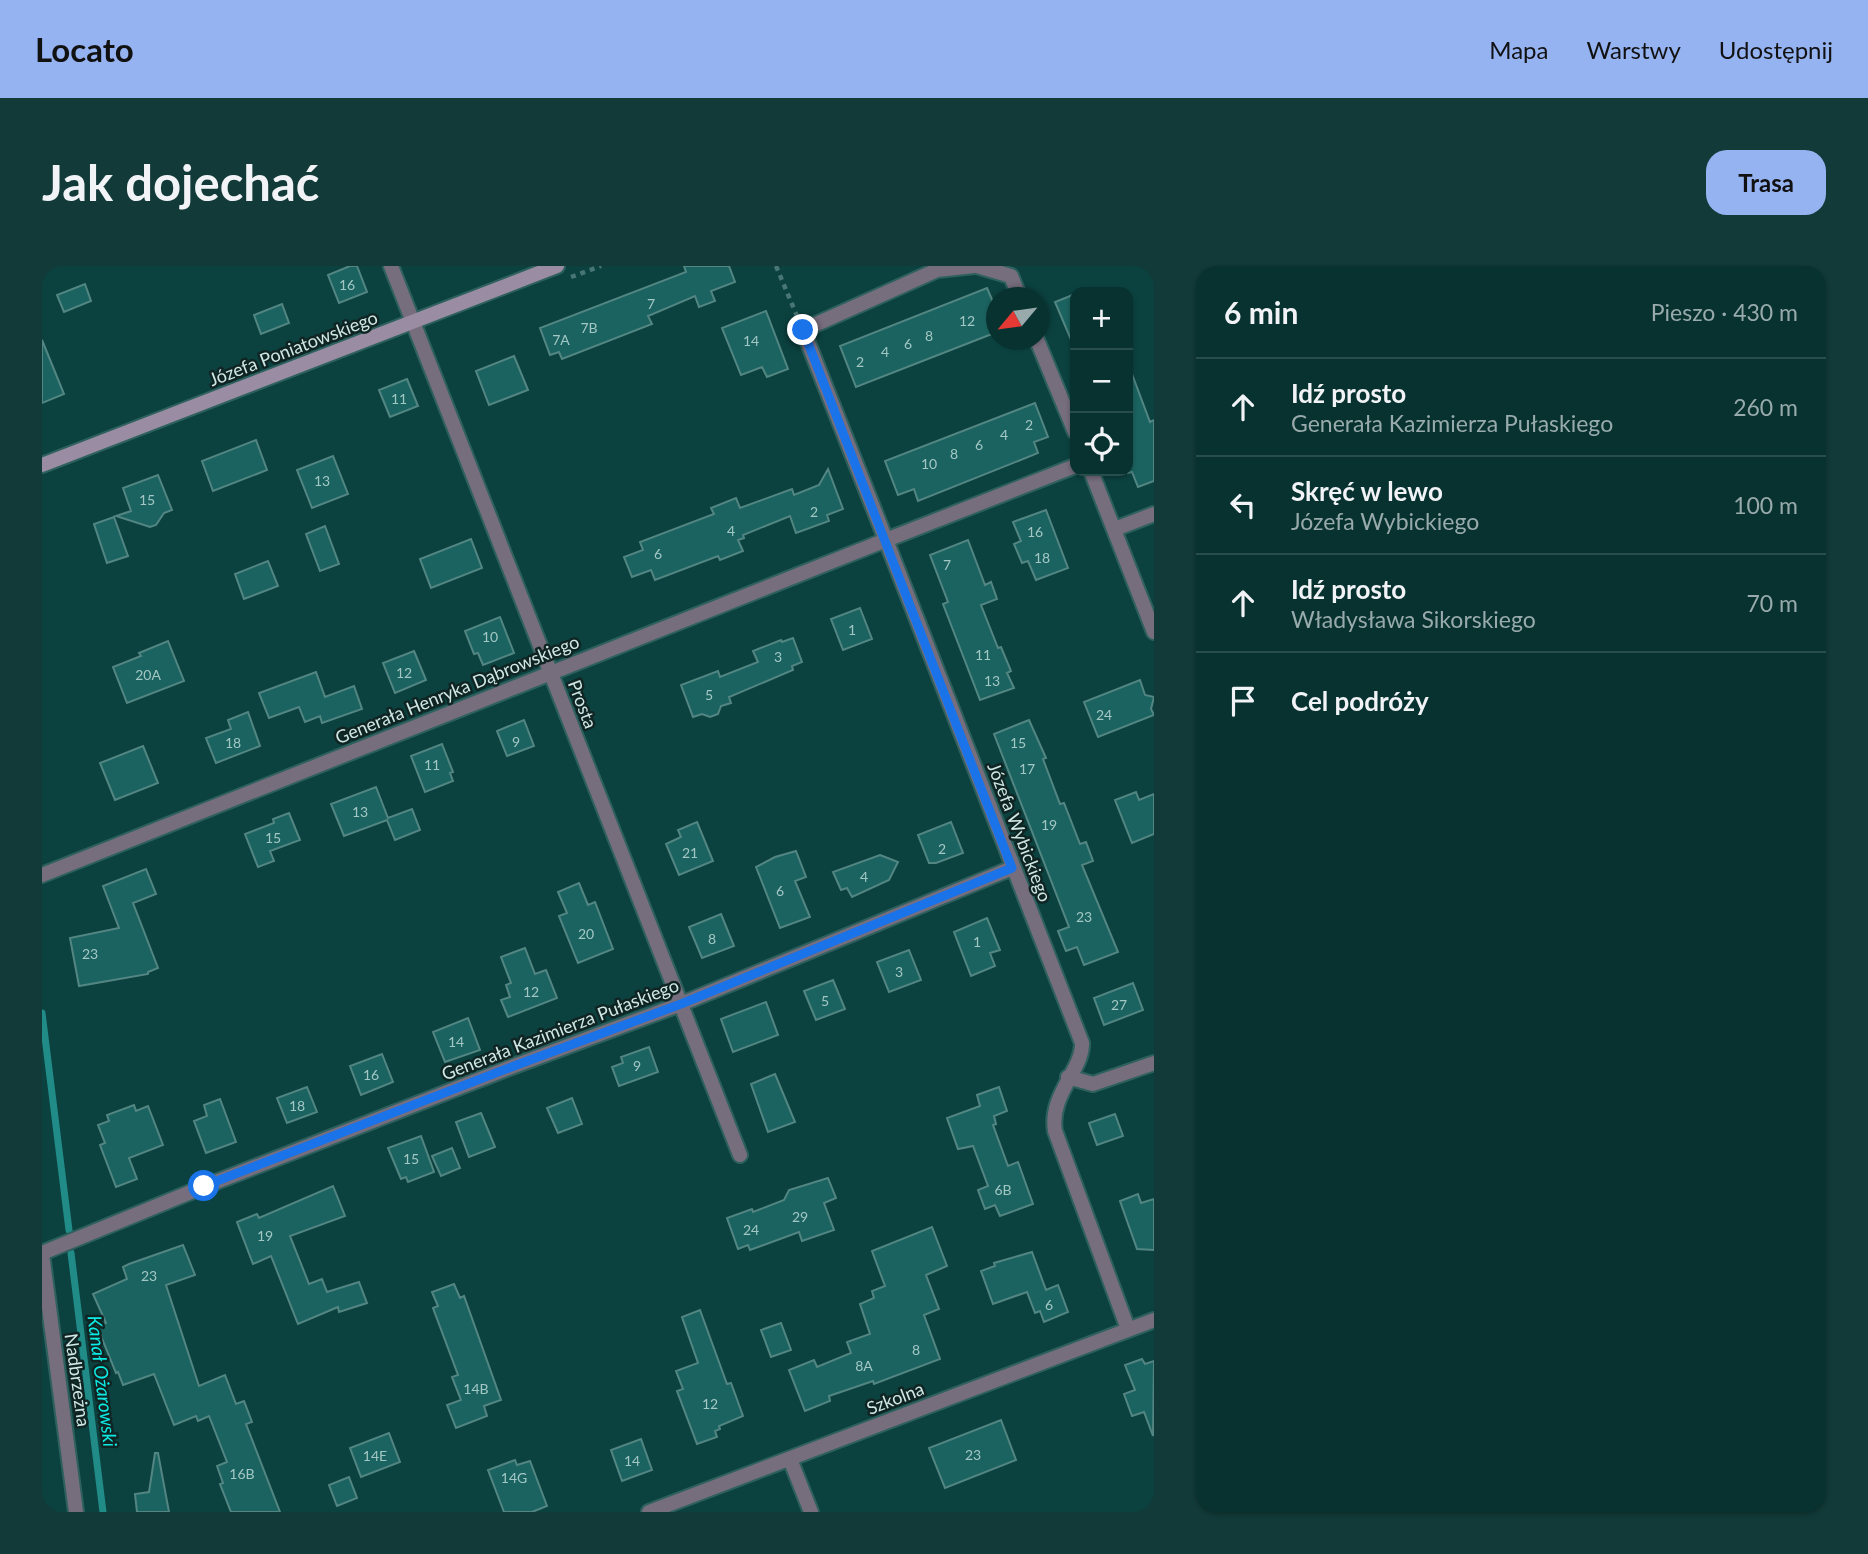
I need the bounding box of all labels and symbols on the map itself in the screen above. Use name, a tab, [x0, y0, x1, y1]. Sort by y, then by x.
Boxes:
house number: 16	[339, 276, 355, 293]
north arrow	[986, 287, 1049, 350]
house number: 7	[647, 295, 655, 312]
street label: Józefa Poniatowskiego	[206, 306, 380, 390]
house number: 12	[959, 312, 975, 329]
route end	[787, 314, 818, 345]
house number: 7B	[580, 319, 598, 336]
house number: 8	[925, 327, 933, 344]
house number: 7A	[552, 331, 570, 348]
house number: 14	[743, 332, 759, 349]
house number: 6	[904, 335, 912, 352]
house number: 4	[881, 343, 889, 360]
house number: 2	[856, 353, 864, 370]
house number: 11	[391, 390, 407, 407]
house number: 2	[1025, 416, 1033, 433]
house number: 4	[1000, 426, 1008, 443]
house number: 6	[975, 436, 983, 453]
house number: 8	[950, 445, 958, 462]
house number: 10	[921, 455, 937, 472]
house number: 13	[314, 472, 330, 489]
house number: 15	[139, 491, 155, 508]
house number: 2	[810, 503, 818, 520]
house number: 4	[727, 522, 735, 539]
house number: 16	[1027, 523, 1043, 540]
house number: 6	[654, 545, 662, 562]
house number: 18	[1034, 549, 1050, 566]
house number: 7	[943, 556, 951, 573]
house number: 1	[848, 621, 856, 638]
house number: 10	[482, 628, 498, 645]
street label: Generała Henryka Dąbrowskiego	[332, 630, 582, 748]
house number: 11	[975, 646, 991, 663]
house number: 3	[774, 648, 782, 665]
house number: 12	[396, 664, 412, 681]
house number: 20A	[135, 666, 161, 683]
house number: 13	[984, 672, 1000, 689]
street label: Prosta	[564, 677, 602, 731]
house number: 5	[705, 686, 713, 703]
house number: 24	[1096, 706, 1112, 723]
house number: 9	[512, 733, 520, 750]
house number: 18	[225, 734, 241, 751]
house number: 15	[1010, 734, 1026, 751]
house number: 11	[424, 756, 440, 773]
street label: Józefa Wybickiego	[983, 759, 1057, 905]
house number: 17	[1019, 760, 1035, 777]
house number: 13	[352, 803, 368, 820]
house number: 19	[1041, 816, 1057, 833]
house number: 15	[265, 829, 281, 846]
house number: 2	[938, 840, 946, 857]
house number: 21	[682, 844, 698, 861]
house number: 4	[860, 868, 868, 885]
house number: 6	[776, 882, 784, 899]
house number: 23	[1076, 908, 1092, 925]
house number: 20	[578, 925, 594, 942]
house number: 8	[708, 930, 716, 947]
house number: 1	[973, 933, 981, 950]
house number: 23	[82, 945, 98, 962]
house number: 3	[895, 963, 903, 980]
street label: Generała Kazimierza Pułaskiego	[438, 974, 682, 1084]
house number: 12	[523, 983, 539, 1000]
house number: 5	[821, 992, 829, 1009]
house number: 27	[1111, 996, 1127, 1013]
house number: 14	[448, 1033, 464, 1050]
house number: 9	[633, 1057, 641, 1074]
house number: 16	[363, 1066, 379, 1083]
house number: 18	[289, 1097, 305, 1114]
house number: 15	[403, 1150, 419, 1167]
route start	[188, 1170, 219, 1201]
house number: 6B	[994, 1181, 1012, 1198]
house number: 29	[792, 1208, 808, 1225]
house number: 24	[743, 1221, 759, 1238]
house number: 19	[257, 1227, 273, 1244]
house number: 23	[141, 1267, 157, 1284]
house number: 6	[1045, 1296, 1053, 1313]
water label: Kanał Ożarowski	[84, 1314, 123, 1449]
street label: Nadbrzeżna	[61, 1332, 95, 1428]
house number: 8	[912, 1341, 920, 1358]
house number: 8A	[855, 1357, 873, 1374]
street label: Szkolna	[863, 1377, 927, 1419]
house number: 14B	[463, 1380, 489, 1397]
house number: 12	[702, 1395, 718, 1412]
house number: 23	[965, 1446, 981, 1463]
house number: 14E	[363, 1447, 387, 1464]
house number: 14	[624, 1452, 640, 1469]
house number: 16B	[229, 1465, 255, 1482]
house number: 14G	[501, 1469, 527, 1486]

